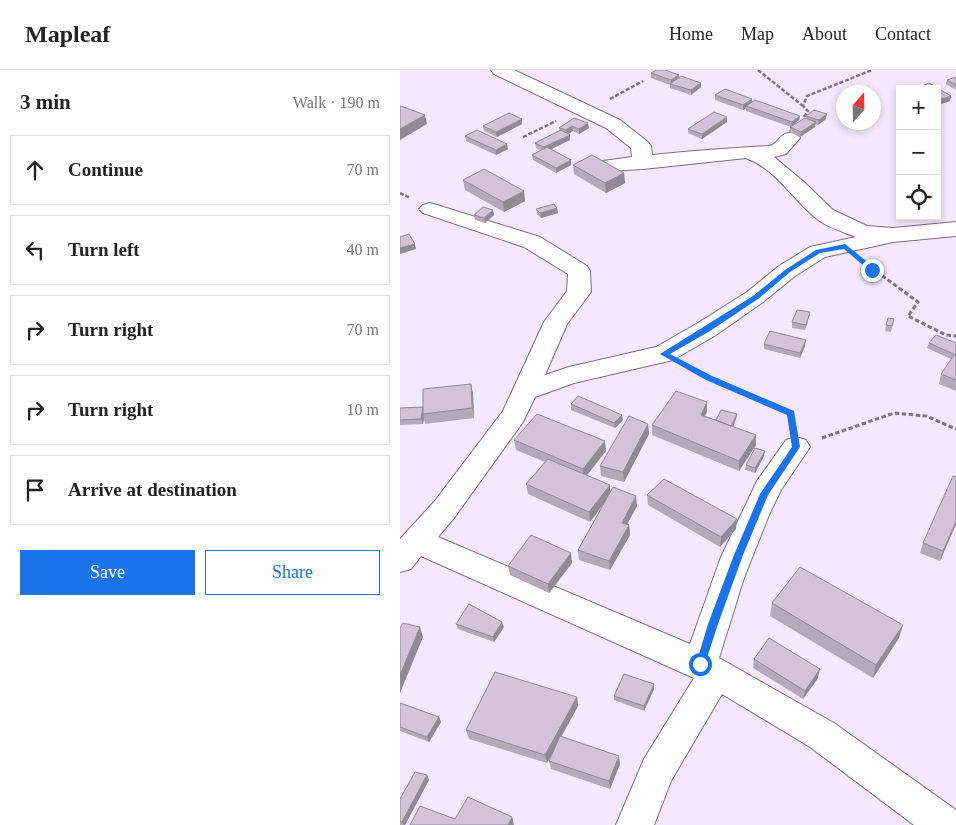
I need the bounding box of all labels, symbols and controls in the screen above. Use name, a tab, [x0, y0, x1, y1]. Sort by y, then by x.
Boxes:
text: Mapleaf	[25, 21, 110, 47]
text: Home	[669, 24, 713, 44]
text: Map	[741, 24, 774, 44]
text: About	[802, 24, 847, 44]
text: Contact	[875, 24, 931, 44]
north arrow	[836, 85, 881, 130]
map controls	[896, 85, 941, 220]
button: +	[896, 85, 941, 130]
text: 3 min	[20, 90, 71, 114]
text: Walk · 190 m	[293, 94, 380, 111]
button: −	[896, 130, 941, 175]
icon: ahead	[21, 156, 49, 184]
text: Continue	[68, 159, 143, 180]
text: 70 m	[347, 161, 379, 178]
button: locate	[896, 175, 941, 220]
icon: left	[21, 236, 49, 264]
text: Turn left	[68, 239, 140, 260]
text: 40 m	[347, 241, 379, 258]
route end	[861, 259, 884, 282]
icon: right	[21, 316, 49, 344]
text: Turn right	[68, 319, 153, 340]
text: 70 m	[347, 321, 379, 338]
icon: right	[21, 396, 49, 424]
text: Turn right	[68, 399, 153, 420]
text: 10 m	[347, 401, 379, 418]
icon: arrive	[21, 476, 49, 504]
text: Arrive at destination	[68, 479, 237, 500]
button: Save	[20, 550, 195, 595]
button: Share	[205, 550, 380, 595]
route start	[689, 653, 712, 676]

